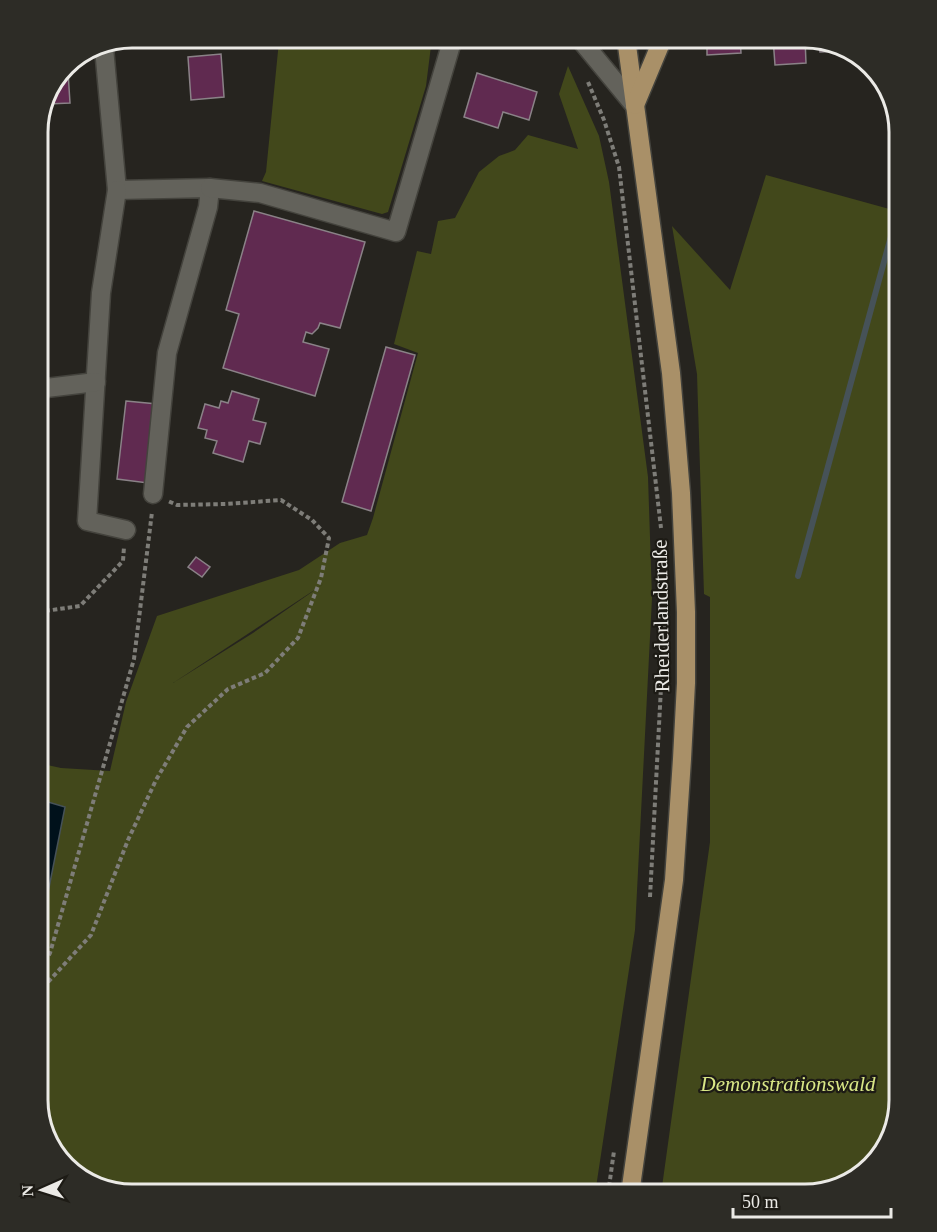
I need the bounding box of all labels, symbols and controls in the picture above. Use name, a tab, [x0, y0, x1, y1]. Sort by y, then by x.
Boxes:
street label: Rheiderlandstraße	[648, 539, 674, 693]
park label: Demonstrationswald	[699, 1072, 876, 1096]
north arrow	[12, 1160, 72, 1220]
scale bar	[733, 1181, 890, 1219]
text: N	[19, 1184, 36, 1197]
text: 50 m	[742, 1192, 779, 1212]

